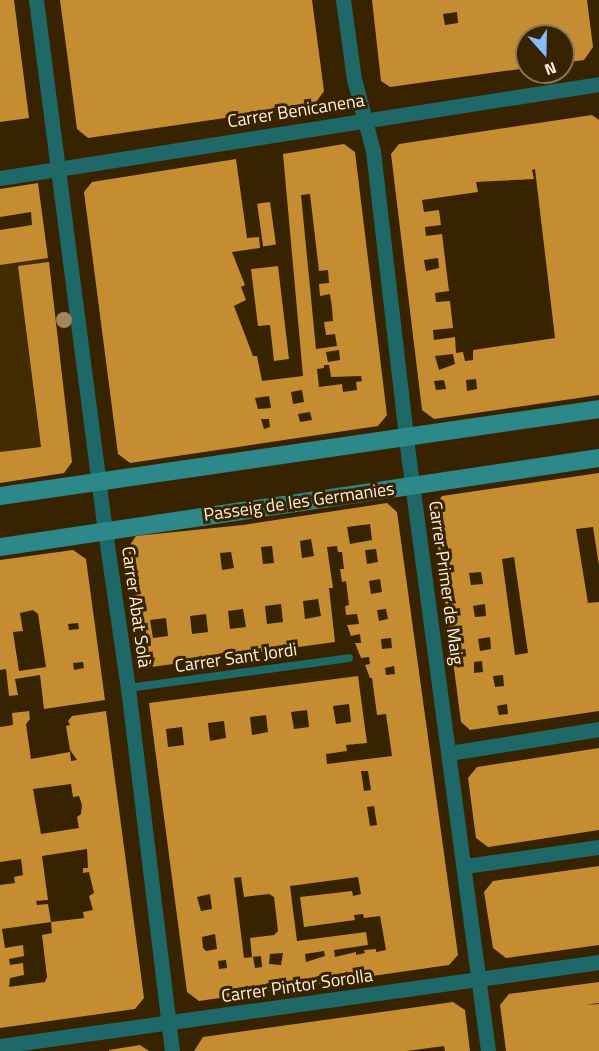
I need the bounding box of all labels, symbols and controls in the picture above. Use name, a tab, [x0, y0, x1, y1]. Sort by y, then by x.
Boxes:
north arrow	[515, 24, 575, 84]
text: N	[541, 56, 560, 82]
street label: Carrer Benicanena	[226, 90, 366, 132]
street label: Passeig de les Germanies	[202, 478, 396, 526]
street label: Carrer Primer de Maig	[424, 500, 468, 666]
street label: Carrer Abat Solà	[117, 545, 155, 669]
street label: Carrer Sant Jordi	[174, 639, 298, 677]
street label: Carrer Pintor Sorolla	[220, 965, 374, 1007]

